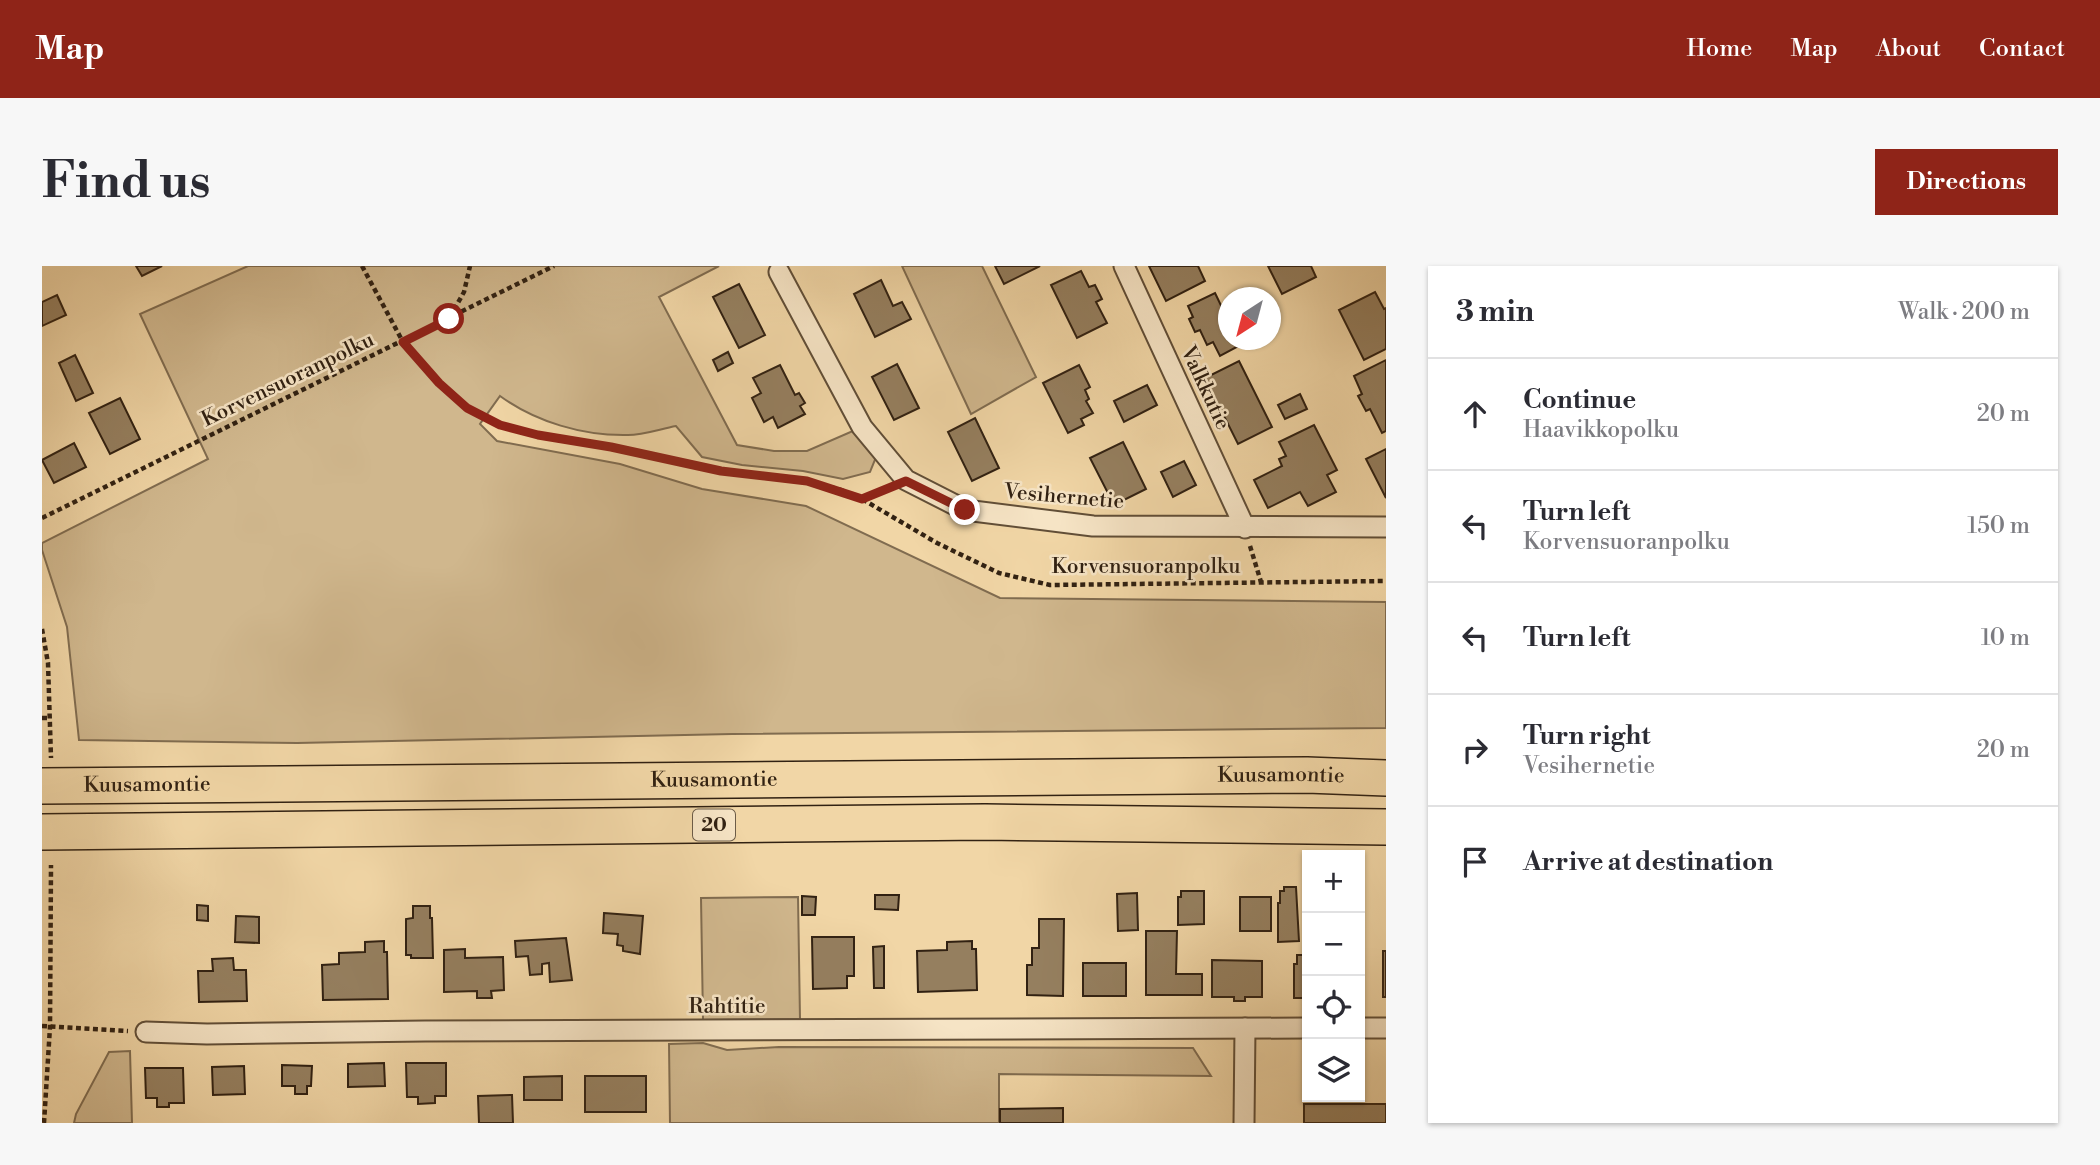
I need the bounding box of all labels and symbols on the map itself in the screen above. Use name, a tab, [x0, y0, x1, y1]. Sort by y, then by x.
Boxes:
north arrow	[1218, 287, 1281, 350]
route start	[433, 303, 464, 334]
street label: Korvensuoranpolku	[197, 327, 379, 433]
street label: Valkkutie	[1174, 341, 1236, 434]
street label: Vesihernetie	[1002, 479, 1125, 515]
route end	[949, 494, 980, 525]
street label: Korvensuoranpolku	[1052, 554, 1240, 580]
street label: Kuusamontie	[1217, 762, 1345, 789]
street label: Kuusamontie	[650, 767, 778, 794]
street label: Kuusamontie	[83, 772, 211, 799]
road number: 20	[693, 810, 735, 840]
street label: Rahtitie	[688, 994, 766, 1020]

